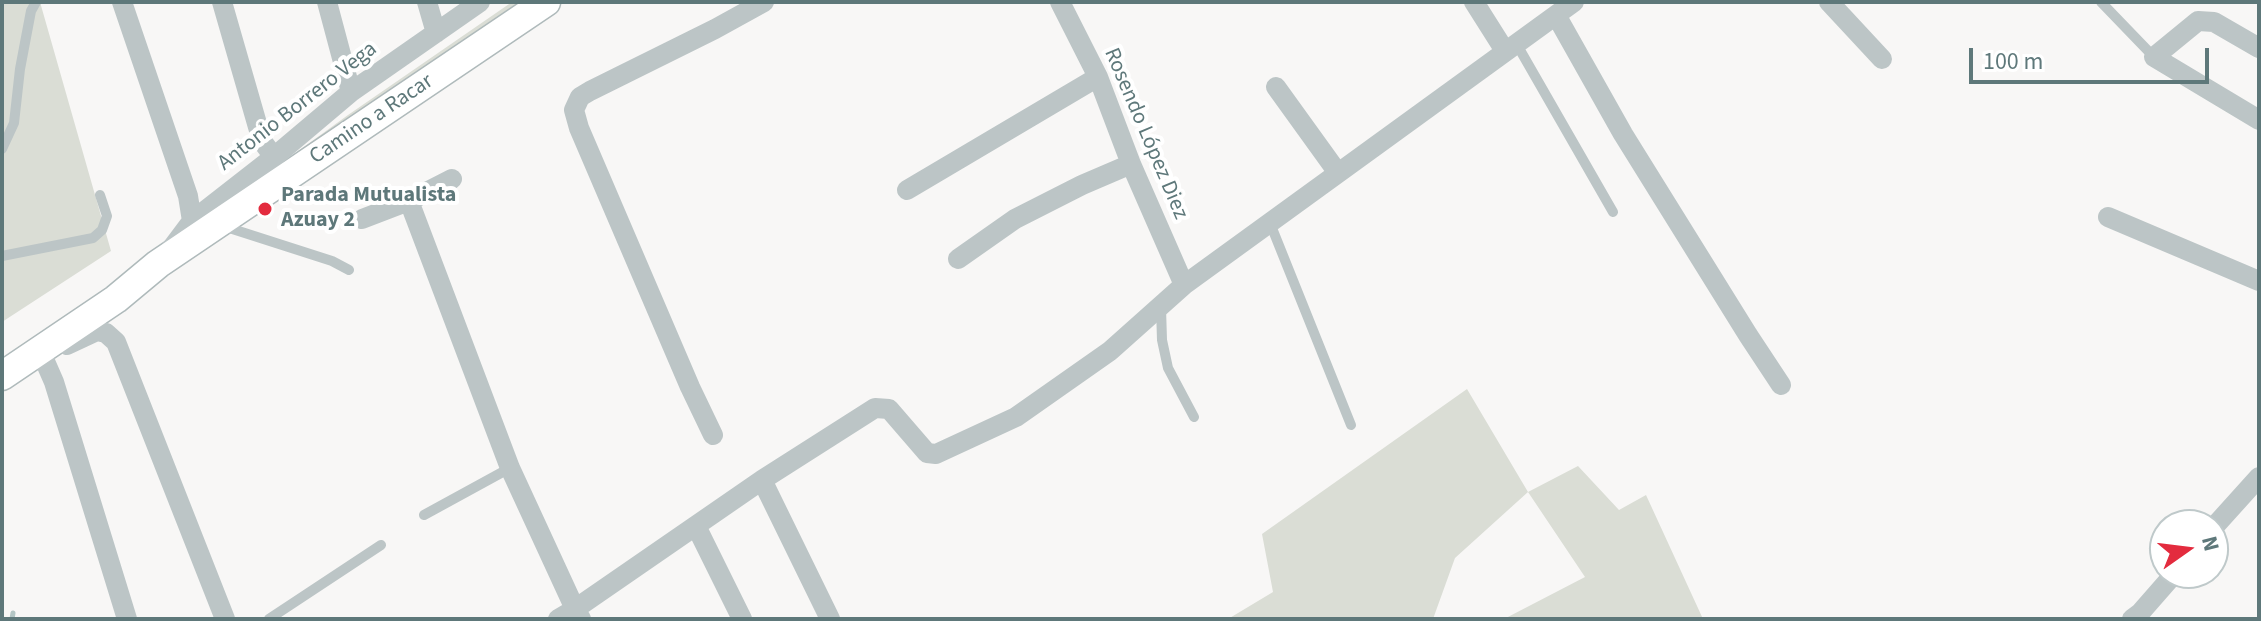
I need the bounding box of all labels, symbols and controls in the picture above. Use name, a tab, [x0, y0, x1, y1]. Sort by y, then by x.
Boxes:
scale bar	[1973, 32, 2213, 82]
street label: Antonio Borrero Vega	[213, 37, 383, 177]
street label: Rosendo López Diez	[1097, 44, 1193, 224]
text: 100 m	[1983, 44, 2043, 79]
street label: Camino a Racar	[305, 69, 439, 171]
place label: Parada Mutualista Azuay 2	[281, 183, 456, 234]
marker: Parada Mutualista Azuay 2	[256, 200, 274, 218]
north arrow	[2149, 509, 2229, 589]
text: N	[2193, 533, 2228, 555]

